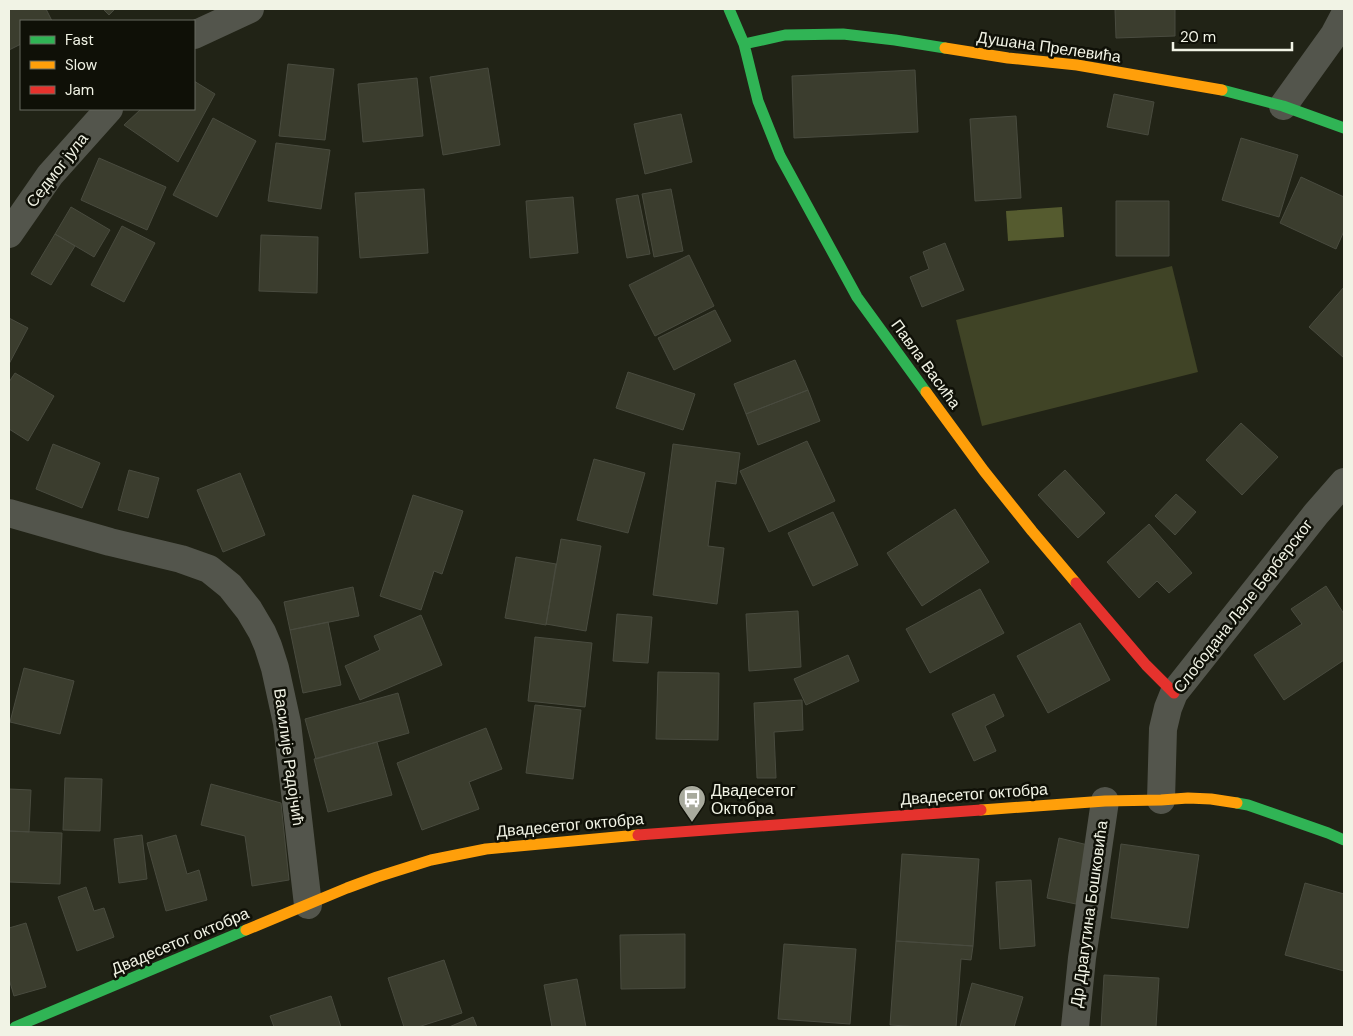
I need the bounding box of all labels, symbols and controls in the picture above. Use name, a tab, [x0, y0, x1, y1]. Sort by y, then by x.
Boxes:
legend	[20, 20, 195, 110]
scale bar	[1173, 20, 1292, 52]
street label: Душана Прелевића	[976, 27, 1122, 68]
text: 20 m	[1180, 27, 1216, 47]
text: Fast	[65, 30, 94, 50]
text: Slow	[65, 55, 98, 75]
text: Jam	[65, 80, 94, 100]
street label: Седмог јула	[21, 128, 93, 211]
street label: Павла Васића	[887, 315, 966, 413]
street label: Слободана Лале Берберског	[1169, 515, 1317, 697]
street label: Василије Радојчић	[269, 687, 309, 827]
street label: Двадесетог октобра	[900, 778, 1049, 810]
place label: Двадесетог Октобра	[711, 780, 796, 819]
bus stop icon: Двадесетог Октобра	[677, 784, 707, 823]
street label: Двадесетог октобра	[495, 808, 645, 842]
street label: Др Драгутина Бошковића	[1066, 819, 1113, 1009]
street label: Двадесетог октобра	[108, 902, 252, 980]

